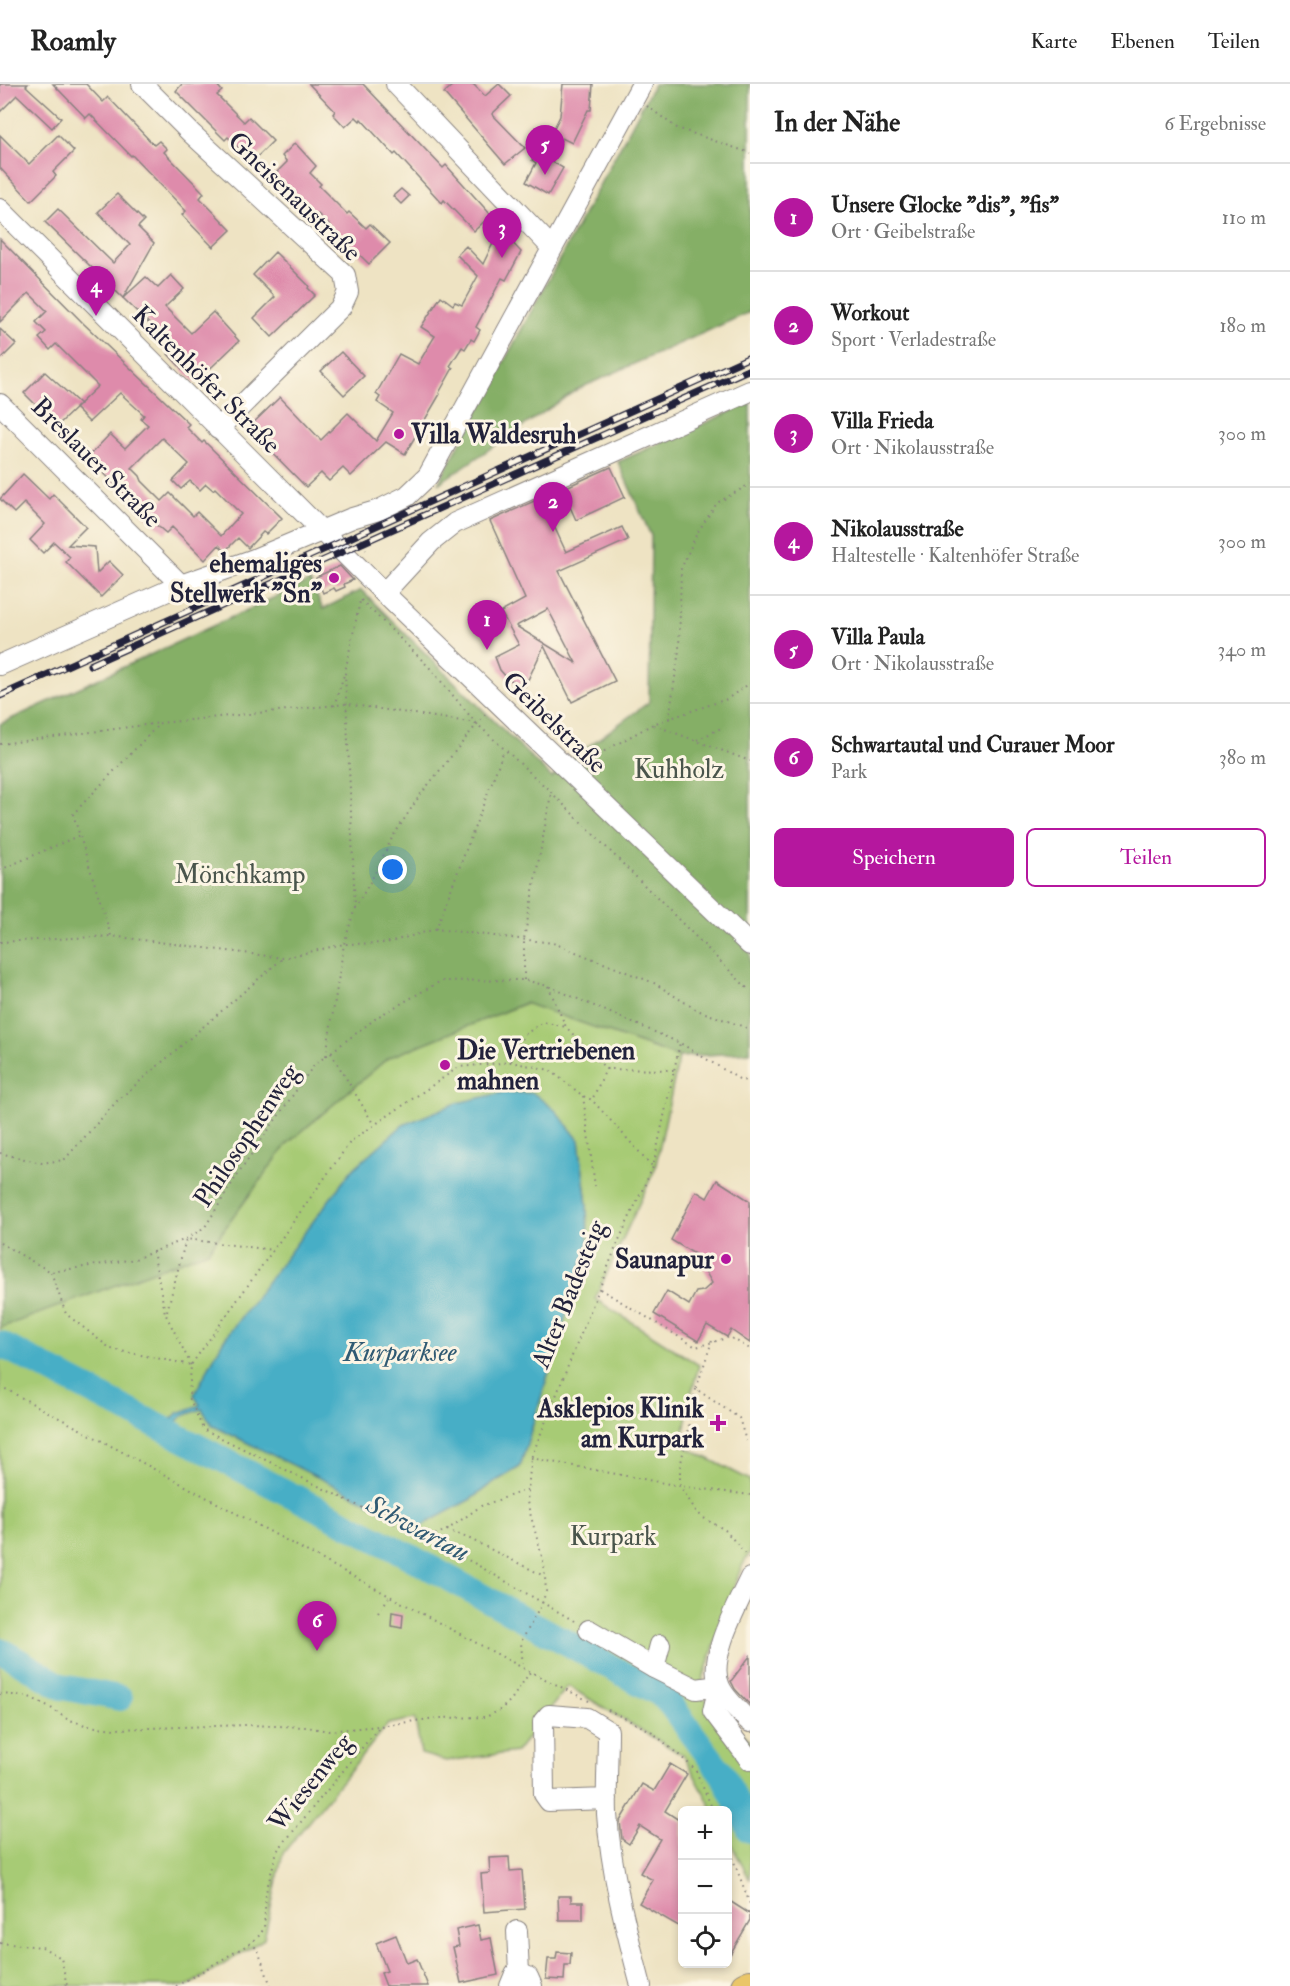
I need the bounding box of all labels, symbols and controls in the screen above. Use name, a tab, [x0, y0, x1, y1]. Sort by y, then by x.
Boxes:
text: Roamly	[30, 24, 116, 59]
text: Karte	[1030, 28, 1077, 55]
text: Ebenen	[1110, 28, 1175, 55]
text: Teilen	[1208, 28, 1260, 55]
text: In der Nähe	[774, 107, 900, 139]
text: 6 Ergebnisse	[1164, 111, 1266, 136]
street label: Gneisenaustraße	[221, 125, 368, 268]
pin: 5	[526, 126, 564, 175]
text: Unsere Glocke "dis", "fis"	[831, 191, 1059, 219]
text: 1	[790, 205, 797, 230]
text: 110 m	[1222, 205, 1266, 230]
pin: 3	[482, 208, 522, 258]
text: Ort · Geibelstraße	[831, 219, 975, 244]
pin: 4	[76, 266, 116, 316]
street label: Kaltenhöfer Straße	[125, 299, 287, 461]
text: Workout	[831, 299, 909, 327]
text: 2	[788, 313, 799, 338]
text: 180 m	[1219, 313, 1266, 338]
text: Sport · Verladestraße	[831, 327, 996, 352]
street label: Breslauer Straße	[24, 391, 168, 535]
text: Villa Frieda	[831, 407, 934, 435]
place label: Villa Waldesruh	[410, 419, 577, 451]
text: 3	[790, 421, 797, 446]
text: 300 m	[1218, 421, 1266, 446]
marker: Villa Waldesruh	[392, 427, 406, 441]
text: Ort · Nikolausstraße	[831, 435, 994, 460]
pin: 2	[534, 482, 572, 532]
text: Nikolausstraße	[831, 515, 964, 543]
text: 4	[788, 529, 799, 554]
text: 300 m	[1218, 529, 1266, 554]
text: Haltestelle · Kaltenhöfer Straße	[831, 543, 1079, 568]
place label: ehemaliges Stellwerk "Sn"	[170, 548, 323, 610]
marker: ehemaliges Stellwerk "Sn"	[327, 571, 341, 585]
pin: 1	[468, 600, 506, 650]
text: Villa Paula	[831, 623, 925, 651]
text: 5	[789, 637, 798, 662]
text: 340 m	[1218, 637, 1266, 662]
text: Ort · Nikolausstraße	[831, 651, 994, 676]
street label: Geibelstraße	[496, 665, 613, 780]
text: Schwartautal und Curauer Moor	[831, 731, 1114, 759]
text: 6	[788, 745, 799, 770]
text: 380 m	[1219, 745, 1266, 770]
park label: Kuhholz	[634, 754, 724, 786]
text: Park	[831, 759, 867, 784]
button: Speichern	[774, 828, 1014, 887]
button: Teilen	[1026, 828, 1266, 887]
your location	[378, 855, 407, 884]
park label: Mönchkamp	[175, 859, 305, 892]
place label: Die Vertriebenen mahnen	[457, 1035, 636, 1097]
street label: Philosophenweg	[187, 1057, 308, 1214]
marker: Die Vertriebenen mahnen	[438, 1058, 452, 1072]
street label: Alter Badesteig	[524, 1215, 614, 1374]
place label: Saunapur	[615, 1244, 714, 1277]
marker: Saunapur	[719, 1252, 733, 1266]
water label: Kurparksee	[342, 1336, 457, 1369]
place label: Asklepios Klinik am Kurpark	[536, 1393, 705, 1456]
marker: Asklepios Klinik am Kurpark	[709, 1414, 727, 1432]
water label: Schwartau	[360, 1487, 475, 1569]
park label: Kurpark	[570, 1521, 657, 1554]
pin: 6	[298, 1602, 336, 1651]
street label: Wiesenweg	[261, 1726, 361, 1839]
map controls	[678, 1806, 732, 1968]
button: +	[678, 1806, 732, 1860]
button: −	[678, 1860, 732, 1914]
button: locate	[678, 1914, 732, 1968]

